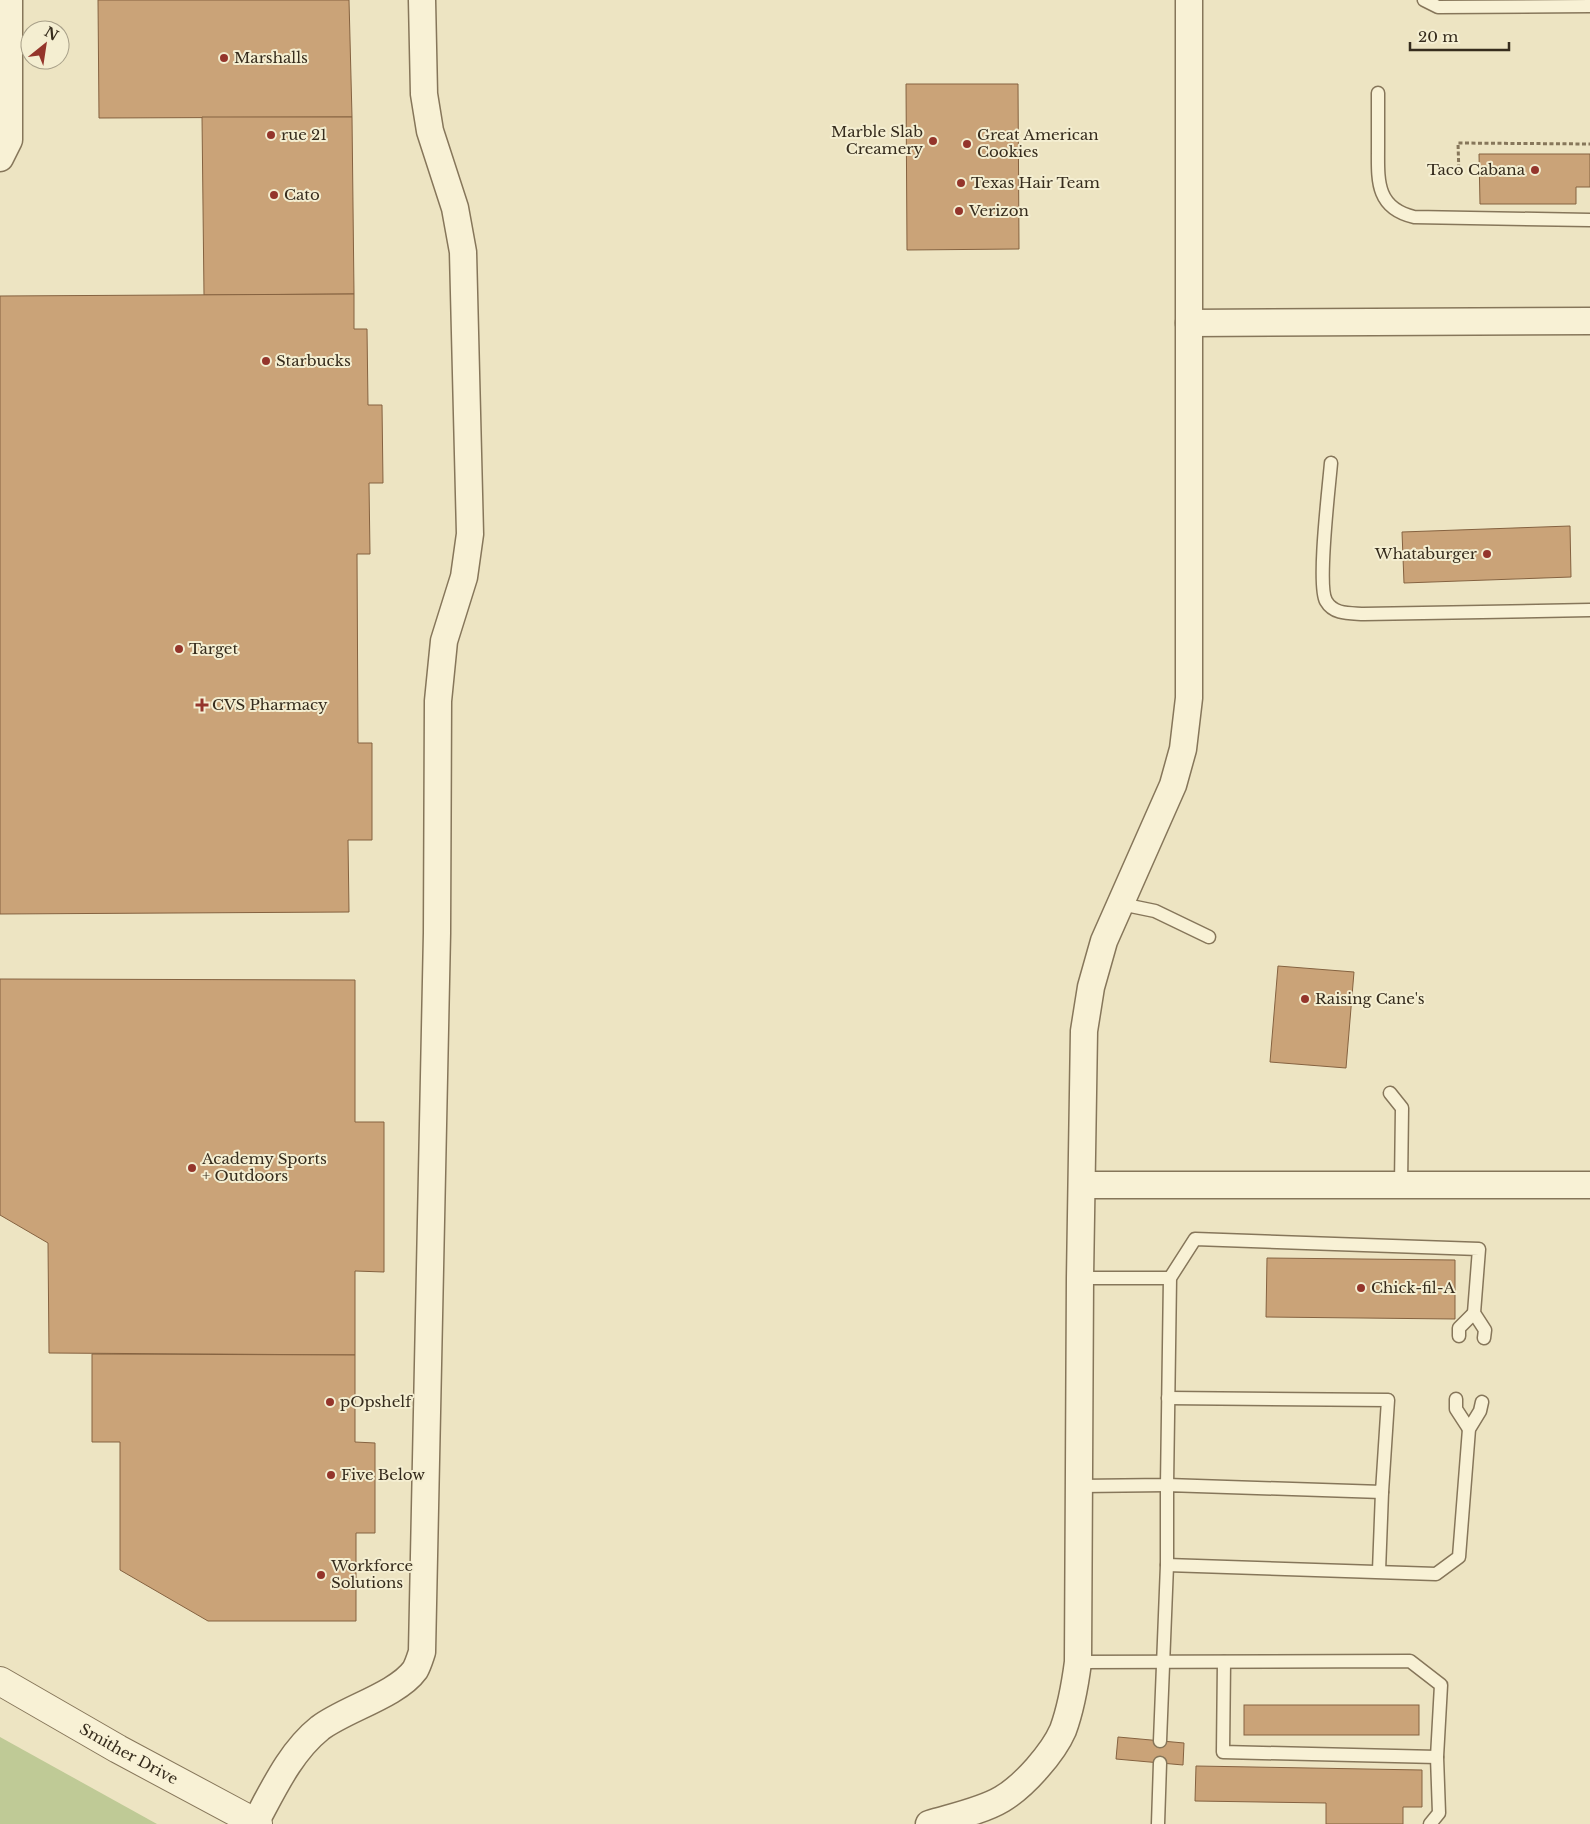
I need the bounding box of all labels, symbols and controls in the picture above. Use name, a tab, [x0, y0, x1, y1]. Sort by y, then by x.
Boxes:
north arrow	[20, 20, 70, 70]
scale bar	[1410, 20, 1509, 52]
text: N	[41, 23, 62, 45]
text: 20 m	[1418, 27, 1458, 46]
place label: Marshalls	[234, 48, 308, 67]
marker: Marshalls	[218, 52, 230, 64]
place label: Marble Slab Creamery	[831, 122, 923, 158]
place label: rue 21	[281, 125, 327, 144]
place label: Great American Cookies	[977, 125, 1099, 161]
marker: rue 21	[265, 129, 277, 141]
marker: Marble Slab Creamery	[927, 135, 939, 147]
marker: Great American Cookies	[961, 138, 973, 150]
place label: Taco Cabana	[1427, 160, 1526, 179]
marker: Taco Cabana	[1529, 164, 1541, 176]
place label: Texas Hair Team	[971, 173, 1100, 192]
marker: Texas Hair Team	[955, 177, 967, 189]
place label: Cato	[284, 185, 320, 204]
marker: Cato	[268, 189, 280, 201]
place label: Verizon	[968, 201, 1029, 220]
marker: Verizon	[953, 205, 965, 217]
place label: Starbucks	[276, 351, 351, 370]
marker: Starbucks	[260, 355, 272, 367]
place label: Whataburger	[1374, 544, 1478, 563]
marker: Whataburger	[1481, 548, 1493, 560]
place label: Target	[189, 639, 238, 658]
marker: Target	[173, 643, 185, 655]
place label: CVS Pharmacy	[212, 695, 328, 714]
marker: CVS Pharmacy	[196, 699, 208, 711]
place label: Raising Cane's	[1315, 989, 1425, 1008]
marker: Raising Cane's	[1299, 993, 1311, 1005]
place label: Academy Sports + Outdoors	[201, 1149, 327, 1185]
marker: Academy Sports + Outdoors	[186, 1162, 198, 1174]
place label: Chick-fil-A	[1371, 1278, 1455, 1297]
marker: Chick-fil-A	[1355, 1282, 1367, 1294]
place label: pOpshelf	[340, 1392, 413, 1411]
marker: pOpshelf	[324, 1396, 336, 1408]
place label: Five Below	[341, 1465, 425, 1484]
marker: Five Below	[325, 1469, 337, 1481]
place label: Workforce Solutions	[330, 1556, 413, 1592]
marker: Workforce Solutions	[315, 1569, 327, 1581]
street label: Smither Drive	[76, 1719, 181, 1788]

